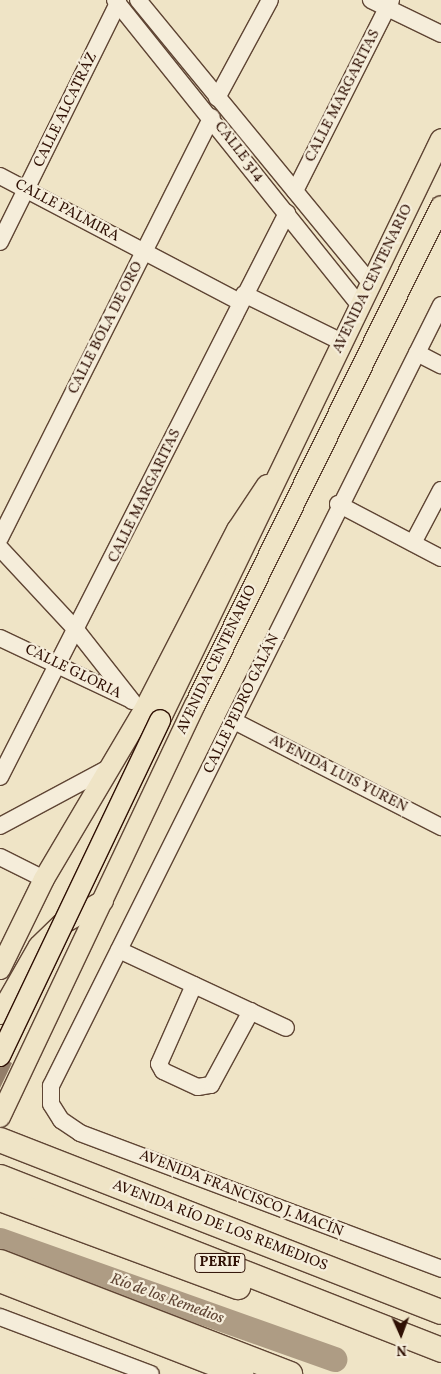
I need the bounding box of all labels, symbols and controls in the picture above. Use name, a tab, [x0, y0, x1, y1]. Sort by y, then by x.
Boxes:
street label: CALLE MARGARITAS	[302, 27, 384, 165]
street label: CALLE ALCATRÁZ	[30, 50, 102, 170]
street label: CALLE 314	[210, 118, 268, 186]
street label: CALLE PALMIRA	[12, 176, 122, 246]
street label: AVENIDA CENTENARIO	[329, 202, 417, 356]
street label: CALLE BOLA DE ORO	[65, 259, 147, 397]
street label: CALLE MARGARITAS	[105, 426, 185, 566]
street label: AVENIDA CENTENARIO	[173, 583, 261, 737]
street label: CALLE PEDRO GALÁN	[200, 631, 284, 777]
street label: CALLE GLORIA	[22, 641, 124, 703]
street label: AVENIDA LUIS YUREN	[266, 731, 410, 817]
street label: AVENIDA FRANCISCO J. MACÍN	[136, 1147, 346, 1241]
street label: AVENIDA RÍO DE LOS REMEDIOS	[110, 1177, 330, 1275]
road number: PERIF	[194, 1252, 246, 1274]
water label: Río de los Remedios	[108, 1270, 226, 1328]
north arrow	[376, 1309, 426, 1359]
text: N	[396, 1340, 407, 1359]

